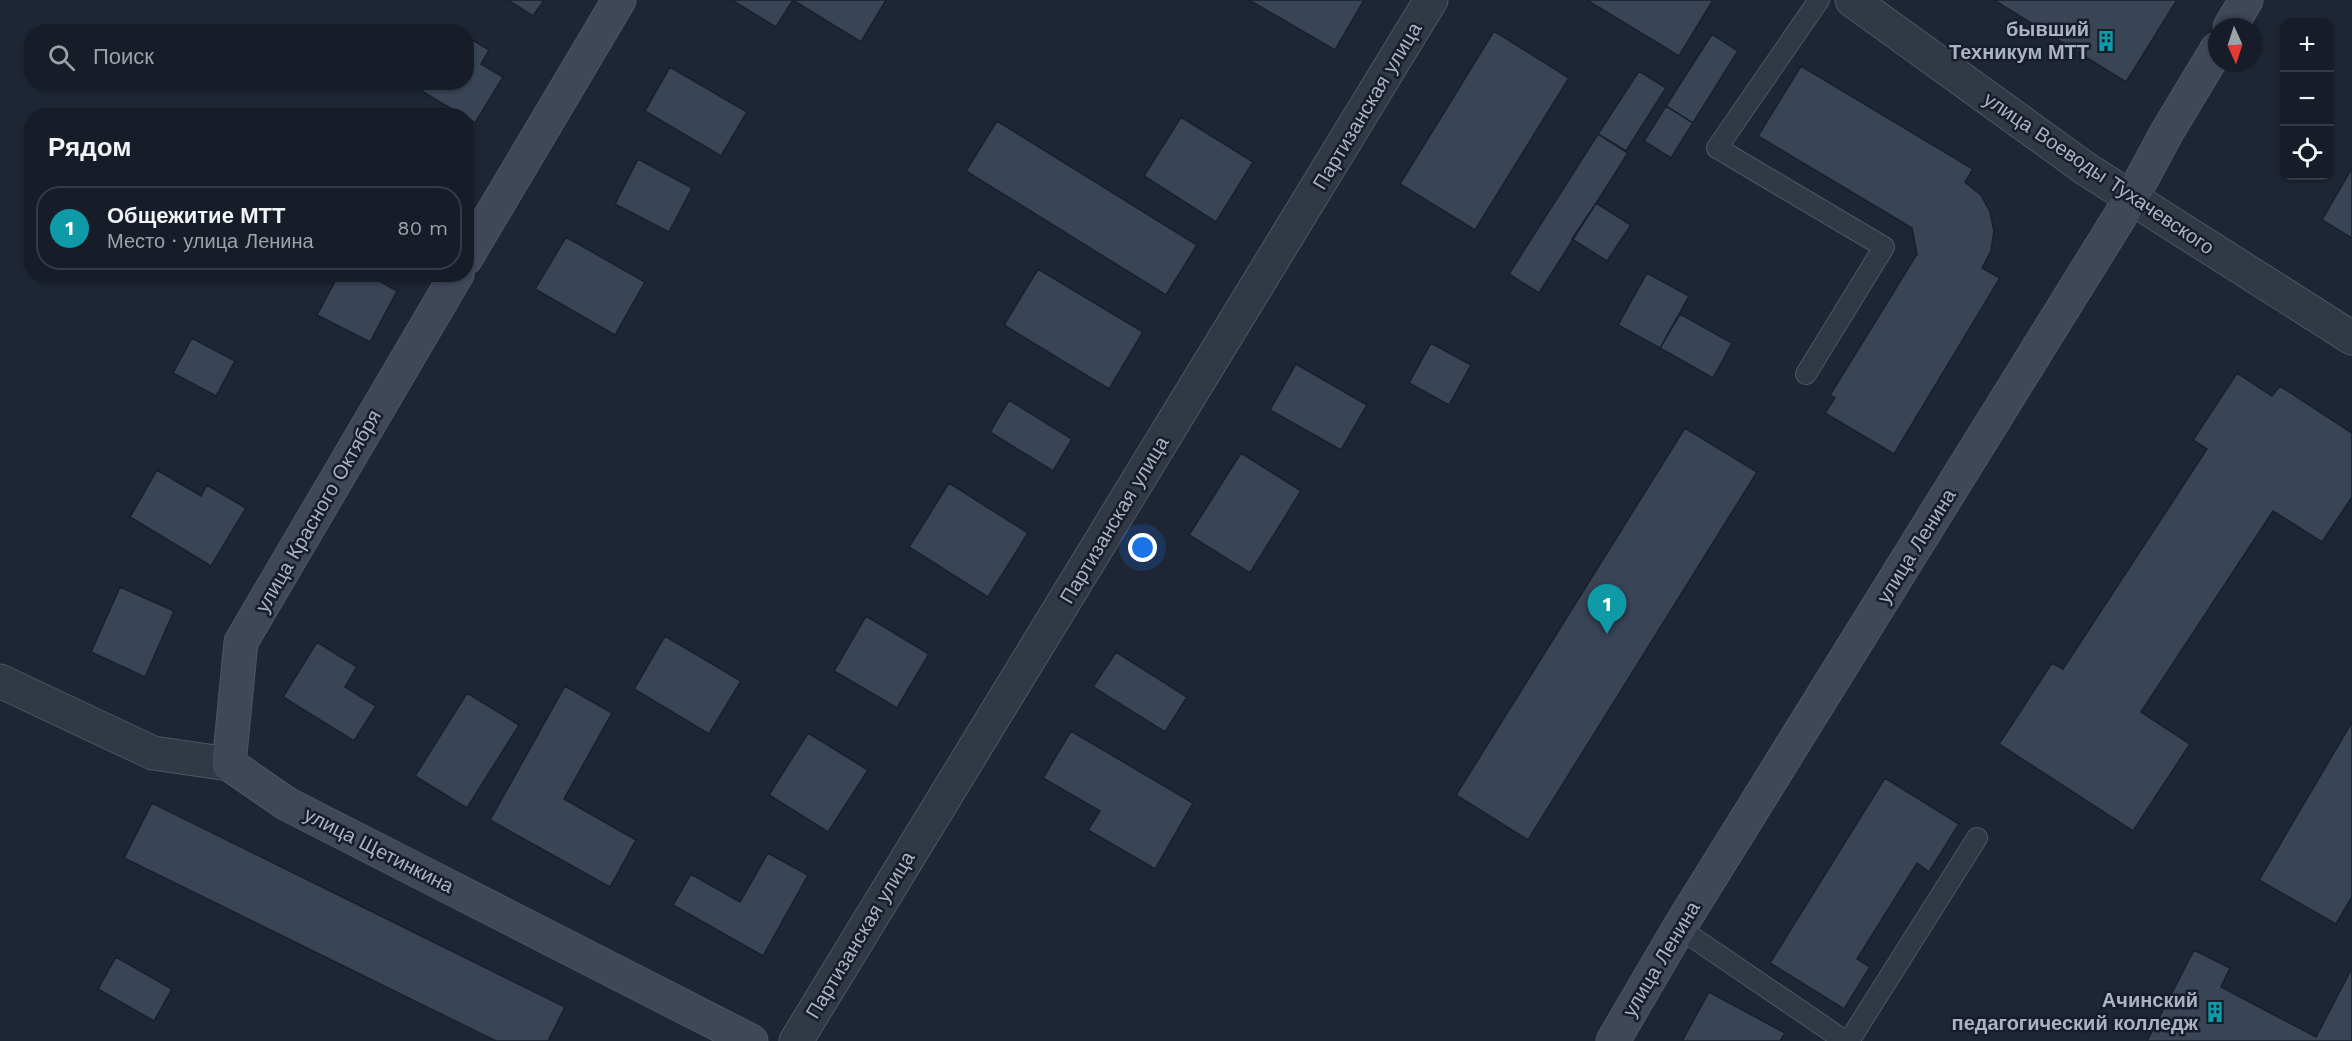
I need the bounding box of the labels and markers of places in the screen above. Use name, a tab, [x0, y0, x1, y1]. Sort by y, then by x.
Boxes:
place label: бывший Техникум МТТ	[1949, 17, 2089, 64]
building icon: бывший Техникум МТТ	[2094, 29, 2118, 53]
pin: 1	[1588, 584, 1626, 634]
place label: Ачинский педагогический колледж	[1952, 988, 2199, 1035]
building icon: Ачинский педагогический колледж	[2203, 1000, 2227, 1024]

